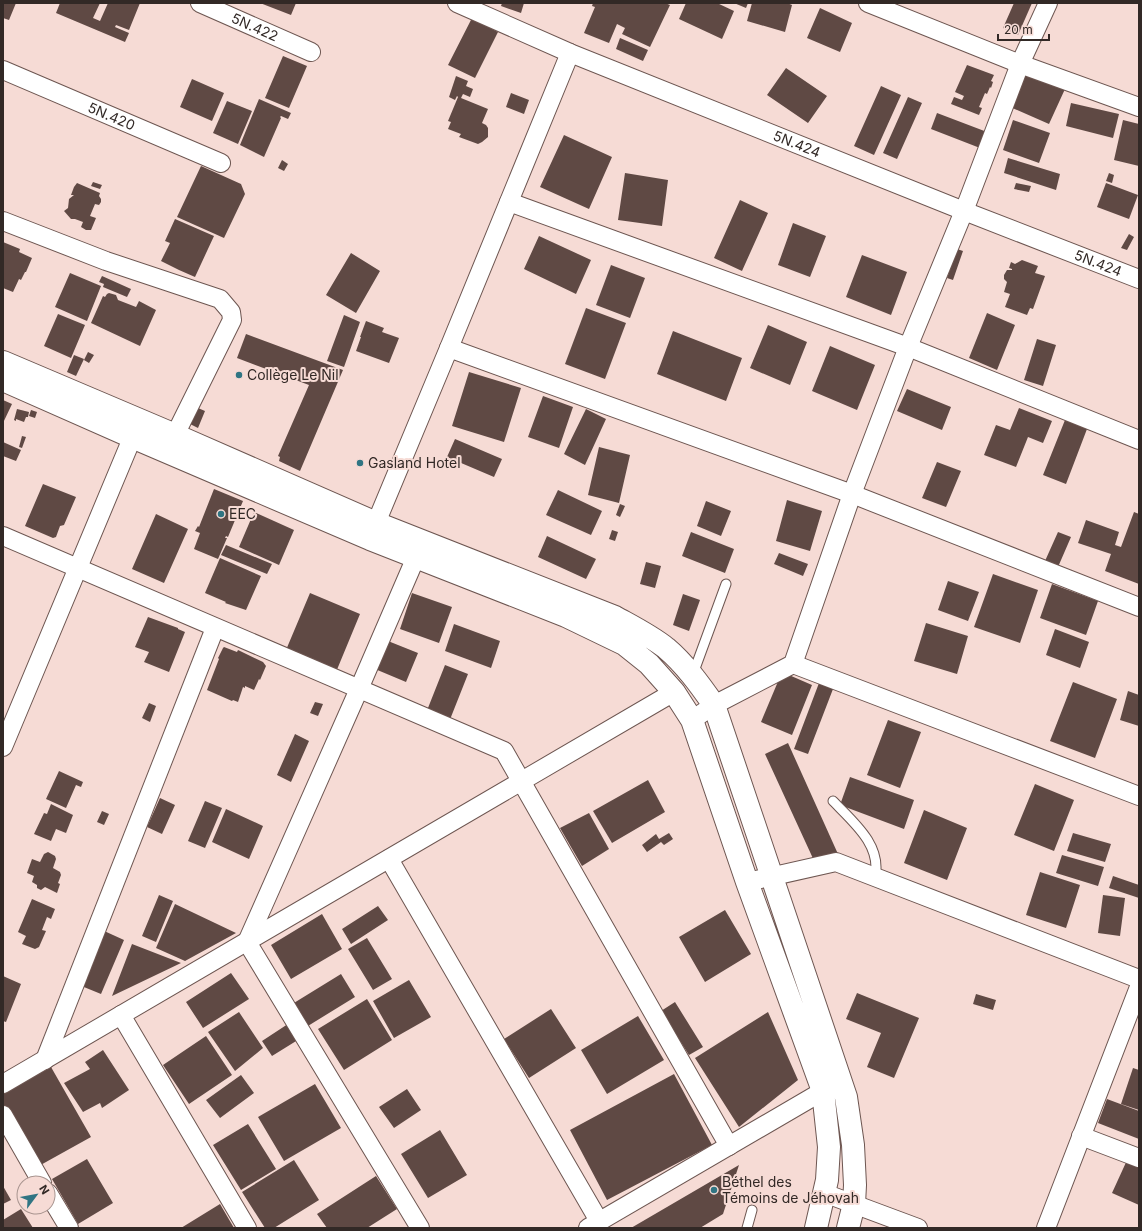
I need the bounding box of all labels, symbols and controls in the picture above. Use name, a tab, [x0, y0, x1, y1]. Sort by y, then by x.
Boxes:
street label: 5N.422	[229, 9, 281, 44]
scale bar	[998, 16, 1049, 42]
text: 20 m	[1004, 22, 1033, 37]
street label: 5N.420	[86, 98, 138, 133]
street label: 5N.424	[771, 126, 823, 161]
street label: 5N.424	[1072, 246, 1125, 280]
place label: Collège Le Nil	[247, 366, 339, 383]
marker: Collège Le Nil	[234, 370, 244, 380]
place label: Gasland Hotel	[368, 454, 461, 471]
marker: Gasland Hotel	[355, 458, 365, 468]
place label: EEC	[229, 505, 256, 522]
marker: EEC	[216, 509, 226, 519]
place label: Béthel des Témoins de Jéhovah	[722, 1173, 859, 1206]
north arrow	[16, 1175, 56, 1215]
text: N	[36, 1182, 53, 1197]
marker: Béthel des Témoins de Jéhovah	[709, 1185, 719, 1195]

